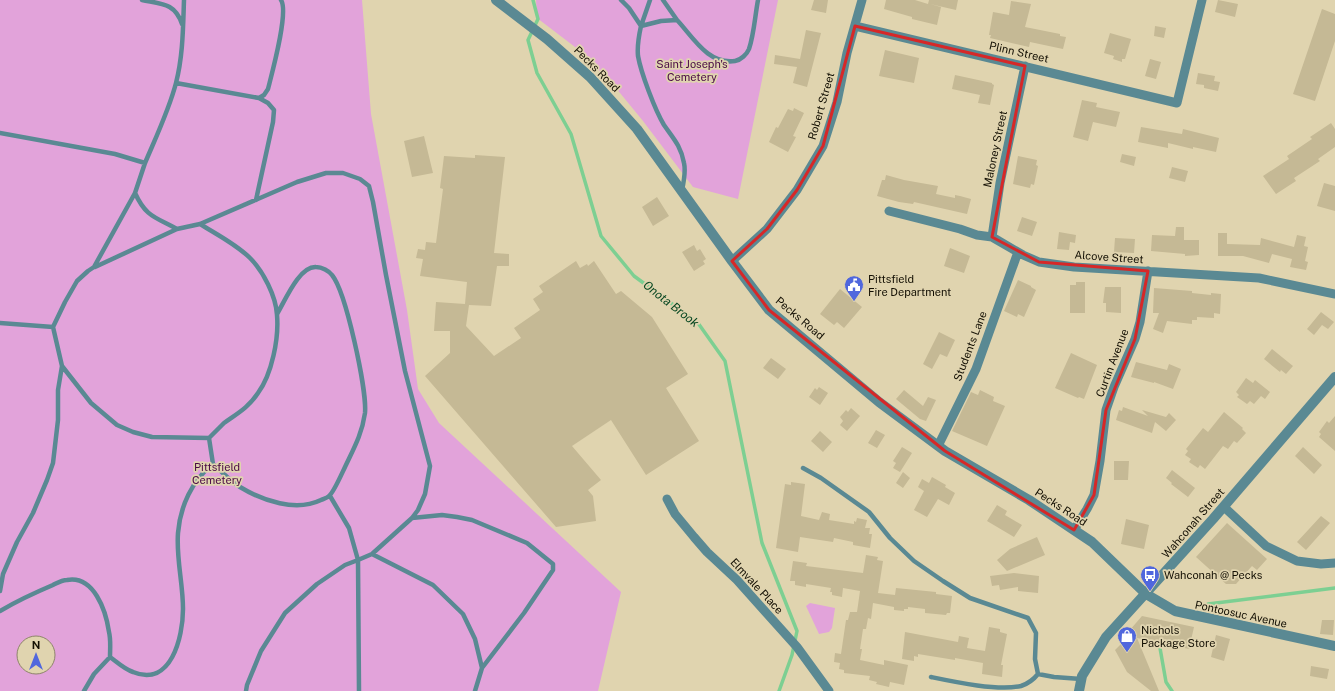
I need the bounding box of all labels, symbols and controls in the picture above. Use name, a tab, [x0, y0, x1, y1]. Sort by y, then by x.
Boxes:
street label: Plinn Street	[988, 39, 1050, 65]
street label: Pecks Road	[572, 44, 622, 94]
park label: Saint Joseph's Cemetery	[656, 58, 728, 83]
street label: Robert Street	[806, 71, 836, 141]
street label: Maloney Street	[981, 109, 1009, 189]
street label: Alcove Street	[1074, 249, 1144, 265]
place label: Pittsfield Fire Department	[868, 273, 951, 298]
public building icon: Pittsfield Fire Department	[843, 274, 865, 302]
water label: Onota Brook	[640, 278, 702, 330]
street label: Pecks Road	[773, 294, 827, 342]
street label: Students Lane	[951, 309, 989, 383]
street label: Curtin Avenue	[1093, 327, 1131, 399]
park label: Pittsfield Cemetery	[192, 461, 242, 486]
street label: Pecks Road	[1033, 486, 1089, 528]
street label: Wahconah Street	[1160, 486, 1226, 560]
street label: Elmvale Place	[728, 556, 786, 616]
bus stop icon: Wahconah @ Pecks	[1139, 564, 1161, 592]
place label: Wahconah @ Pecks	[1164, 569, 1263, 581]
street label: Pontoosuc Avenue	[1194, 598, 1288, 630]
place label: Nichols Package Store	[1141, 624, 1215, 649]
shop icon: Nichols Package Store	[1116, 625, 1138, 653]
north arrow	[16, 635, 56, 675]
text: N	[32, 639, 40, 651]

